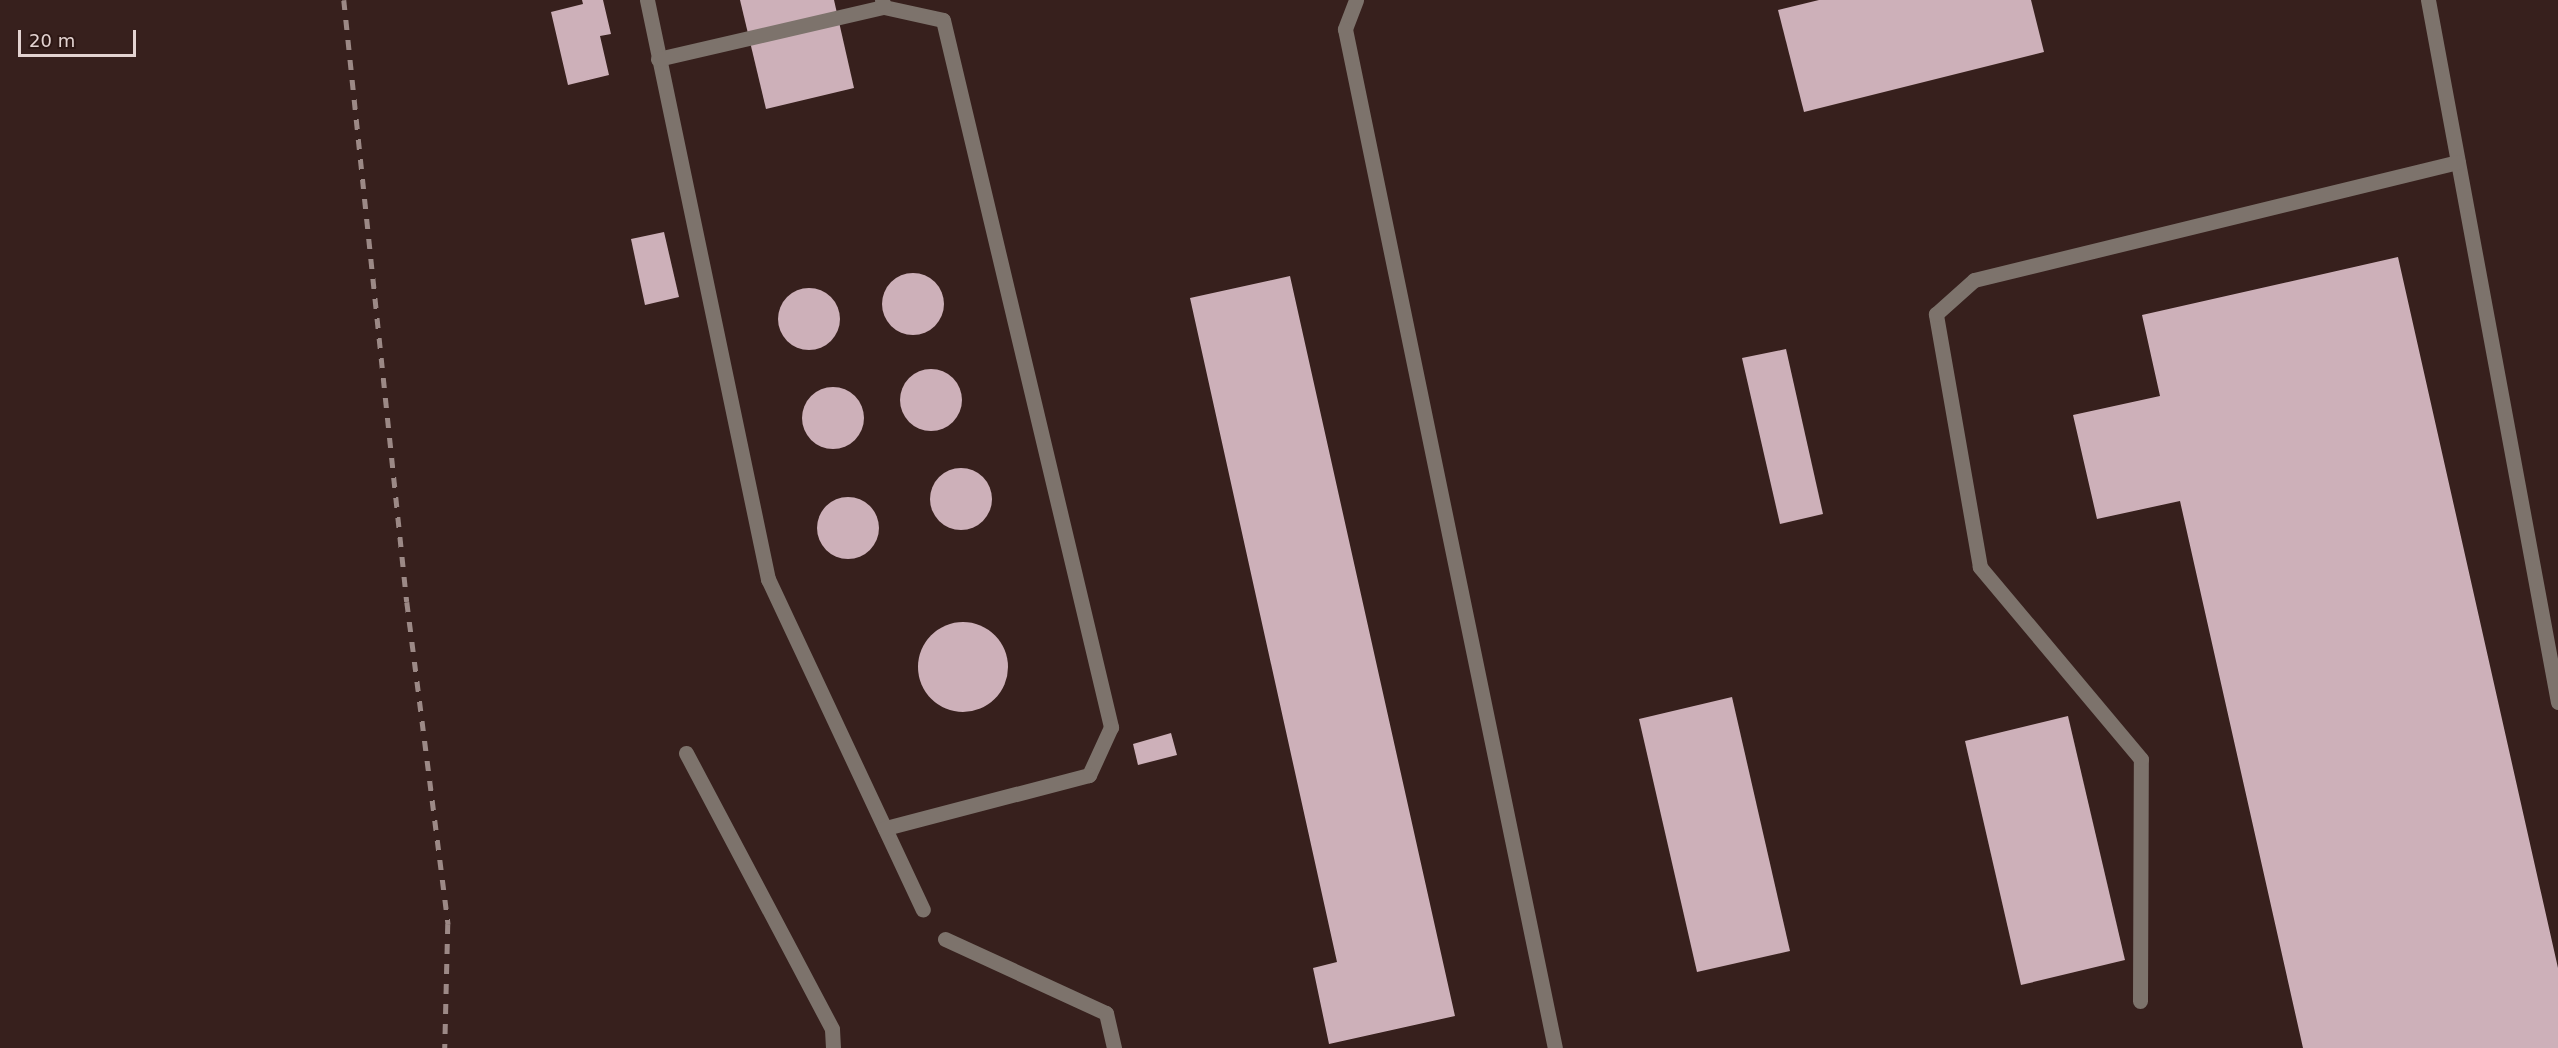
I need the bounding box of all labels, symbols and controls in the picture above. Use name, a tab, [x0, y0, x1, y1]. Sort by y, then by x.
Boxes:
scale bar	[21, 18, 140, 56]
text: 20 m	[29, 30, 75, 51]

